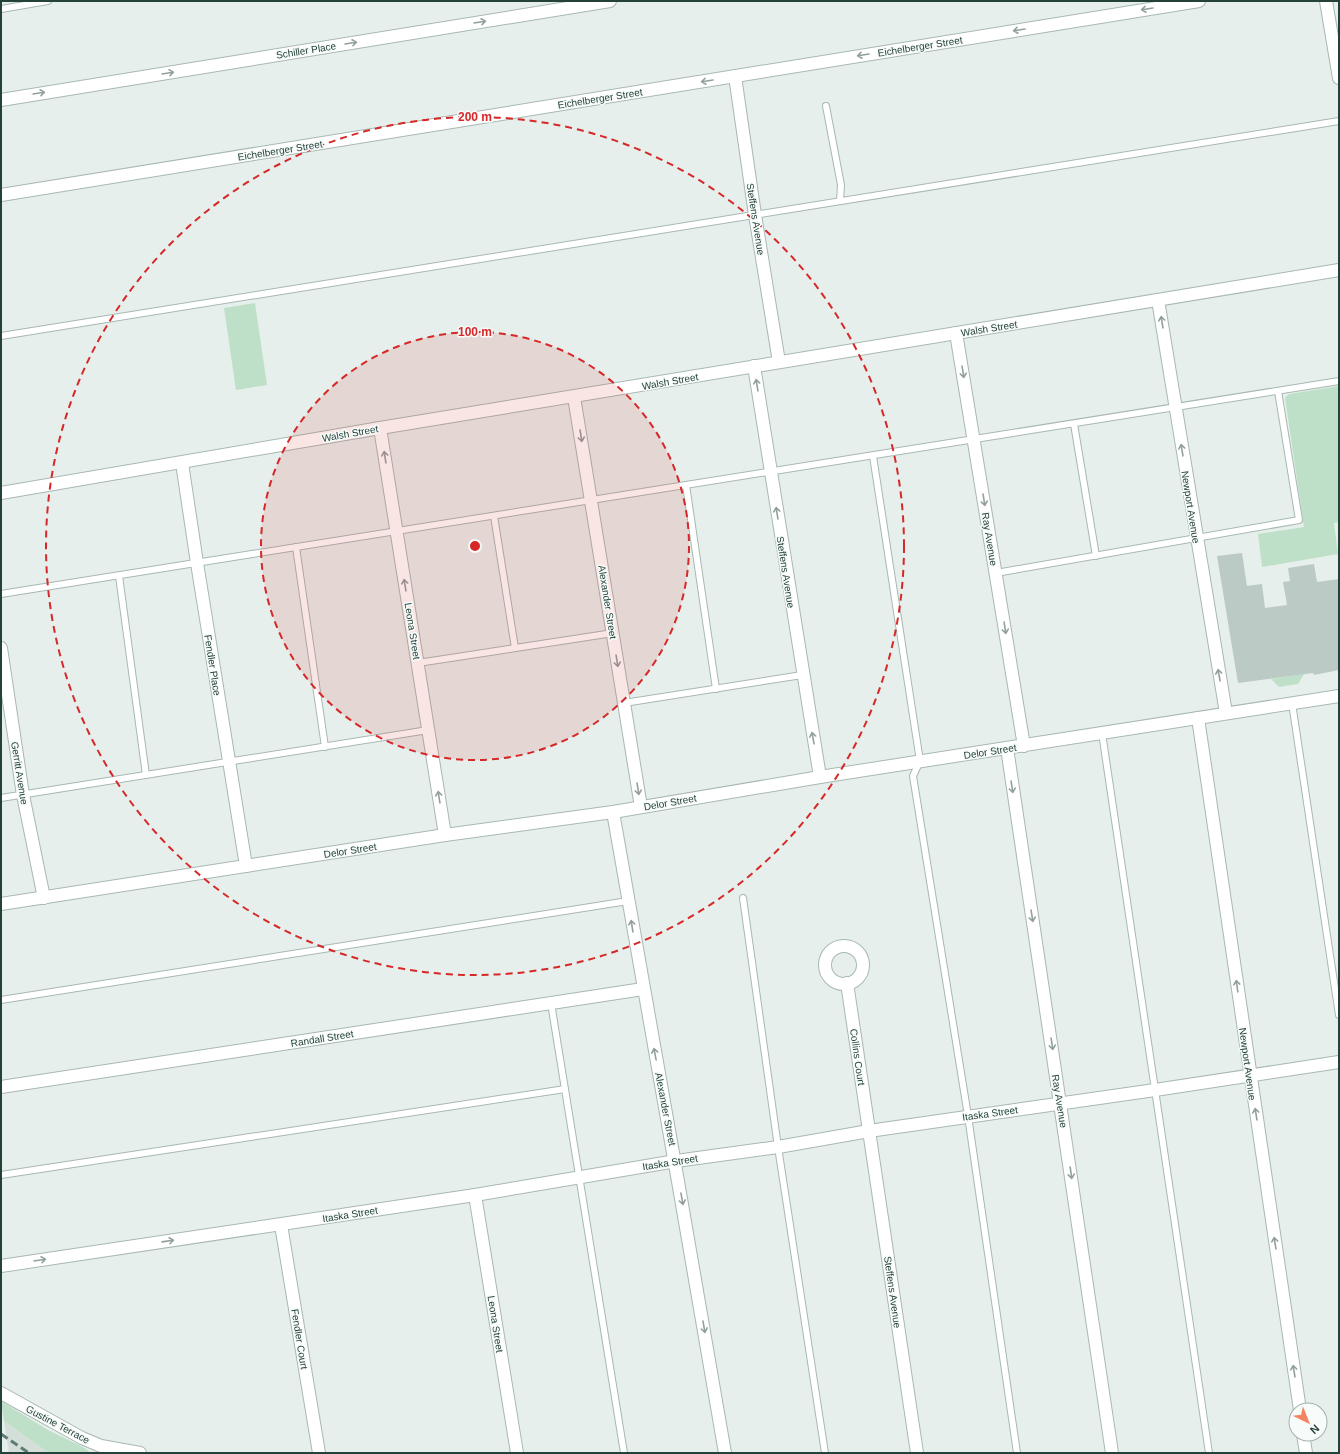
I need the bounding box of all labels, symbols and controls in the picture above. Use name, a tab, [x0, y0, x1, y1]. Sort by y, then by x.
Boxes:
one-way arrow	[1141, 6, 1154, 14]
one-way arrow	[473, 18, 486, 26]
one-way arrow	[1013, 26, 1026, 34]
street label: Eichelberger Street	[877, 34, 963, 59]
one-way arrow	[345, 39, 358, 47]
street label: Schiller Place	[275, 40, 337, 61]
one-way arrow	[857, 52, 870, 60]
one-way arrow	[161, 68, 174, 76]
one-way arrow	[701, 77, 714, 85]
street label: Eichelberger Street	[557, 86, 643, 111]
one-way arrow	[33, 89, 46, 97]
text: 200 m	[458, 110, 492, 124]
street label: Eichelberger Street	[237, 138, 323, 163]
street label: Steffens Avenue	[744, 182, 767, 256]
one-way arrow	[1157, 316, 1165, 329]
street label: Walsh Street	[960, 319, 1018, 338]
text: 100 m	[458, 325, 492, 339]
one-way arrow	[959, 365, 967, 378]
street label: Walsh Street	[641, 371, 699, 392]
one-way arrow	[753, 379, 761, 392]
street label: Walsh Street	[321, 423, 379, 444]
one-way arrow	[577, 429, 585, 442]
one-way arrow	[1178, 444, 1186, 457]
one-way arrow	[381, 451, 389, 464]
street label: Newport Avenue	[1179, 470, 1202, 545]
one-way arrow	[980, 493, 988, 506]
one-way arrow	[773, 507, 781, 520]
street label: Ray Avenue	[980, 512, 999, 567]
street label: Steffens Avenue	[774, 535, 797, 609]
centre of rings	[468, 539, 482, 553]
street label: Alexander Street	[596, 564, 619, 640]
one-way arrow	[401, 579, 409, 592]
street label: Leona Street	[403, 602, 422, 660]
one-way arrow	[1001, 621, 1009, 634]
street label: Fendler Place	[202, 634, 223, 697]
one-way arrow	[614, 654, 622, 667]
one-way arrow	[1215, 669, 1223, 682]
one-way arrow	[809, 732, 817, 745]
street label: Gerritt Avenue	[9, 741, 30, 806]
street label: Delor Street	[963, 742, 1018, 761]
one-way arrow	[1009, 780, 1017, 793]
one-way arrow	[635, 782, 643, 795]
one-way arrow	[435, 791, 443, 804]
street label: Delor Street	[643, 792, 698, 813]
street label: Delor Street	[323, 841, 378, 860]
one-way arrow	[1028, 909, 1036, 922]
one-way arrow	[628, 920, 636, 933]
one-way arrow	[1233, 980, 1241, 993]
street label: Newport Avenue	[1237, 1027, 1258, 1102]
street label: Randall Street	[290, 1028, 354, 1049]
street label: Collins Court	[848, 1028, 867, 1086]
one-way arrow	[1048, 1037, 1056, 1050]
one-way arrow	[651, 1048, 659, 1061]
street label: Alexander Street	[653, 1071, 678, 1147]
street label: Ray Avenue	[1050, 1074, 1069, 1129]
street label: Itaska Street	[962, 1104, 1019, 1123]
one-way arrow	[1251, 1108, 1259, 1121]
street label: Itaska Street	[641, 1153, 699, 1172]
one-way arrow	[1067, 1166, 1075, 1179]
one-way arrow	[678, 1192, 686, 1205]
street label: Itaska Street	[321, 1205, 379, 1224]
one-way arrow	[161, 1237, 174, 1245]
one-way arrow	[1271, 1237, 1279, 1250]
street label: Steffens Avenue	[882, 1255, 903, 1329]
one-way arrow	[33, 1256, 46, 1264]
street label: Leona Street	[486, 1295, 505, 1353]
street label: Fendler Court	[289, 1308, 310, 1370]
one-way arrow	[700, 1321, 708, 1334]
one-way arrow	[1290, 1365, 1298, 1378]
north arrow	[1288, 1402, 1328, 1442]
street label: Gustine Terrace	[24, 1403, 92, 1446]
text: N	[1308, 1422, 1322, 1436]

